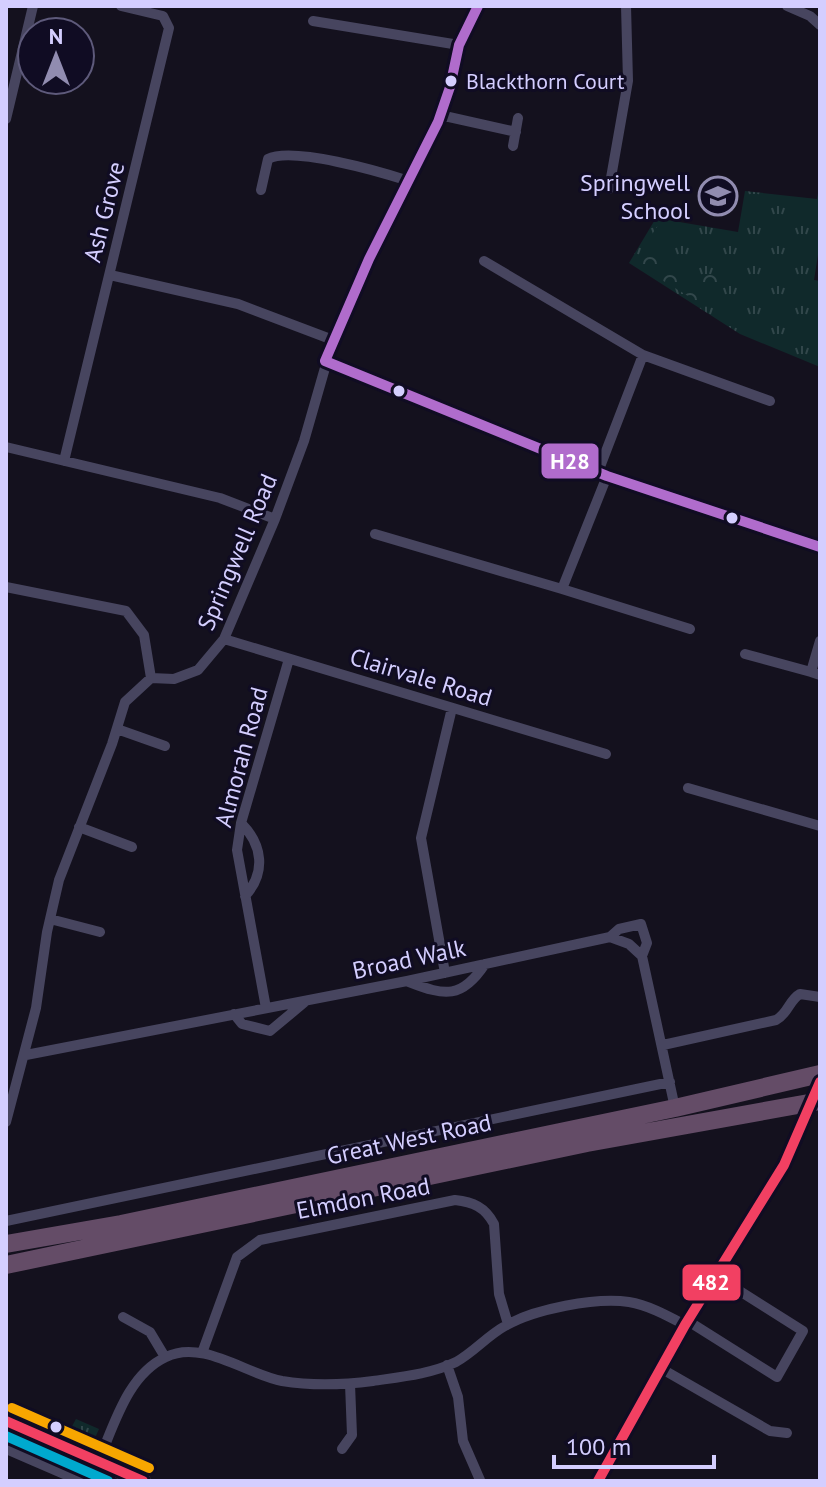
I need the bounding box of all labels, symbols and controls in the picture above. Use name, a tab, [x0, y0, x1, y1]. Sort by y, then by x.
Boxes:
north arrow	[16, 16, 96, 96]
text: N	[49, 22, 63, 50]
place label: Blackthorn Court	[466, 67, 625, 95]
marker: Blackthorn Court	[443, 73, 459, 89]
street label: Ash Grove	[77, 158, 131, 266]
place label: Springwell School	[580, 167, 690, 226]
school or university icon: Springwell School	[697, 175, 739, 217]
unlabelled marker	[391, 383, 407, 399]
line badge: H28	[540, 442, 600, 480]
text: H28	[550, 447, 590, 475]
street label: Springwell Road	[190, 469, 284, 635]
unlabelled marker	[724, 510, 740, 526]
street label: Clairvale Road	[346, 641, 496, 713]
street label: Almorah Road	[207, 684, 275, 830]
street label: Broad Walk	[349, 932, 469, 986]
street label: Great West Road	[324, 1106, 494, 1172]
street label: Elmdon Road	[294, 1170, 432, 1226]
line badge: 482	[681, 1263, 742, 1302]
text: 482	[692, 1268, 730, 1296]
unlabelled marker	[48, 1419, 64, 1435]
scale bar	[554, 1419, 714, 1469]
text: 100 m	[566, 1431, 631, 1462]

